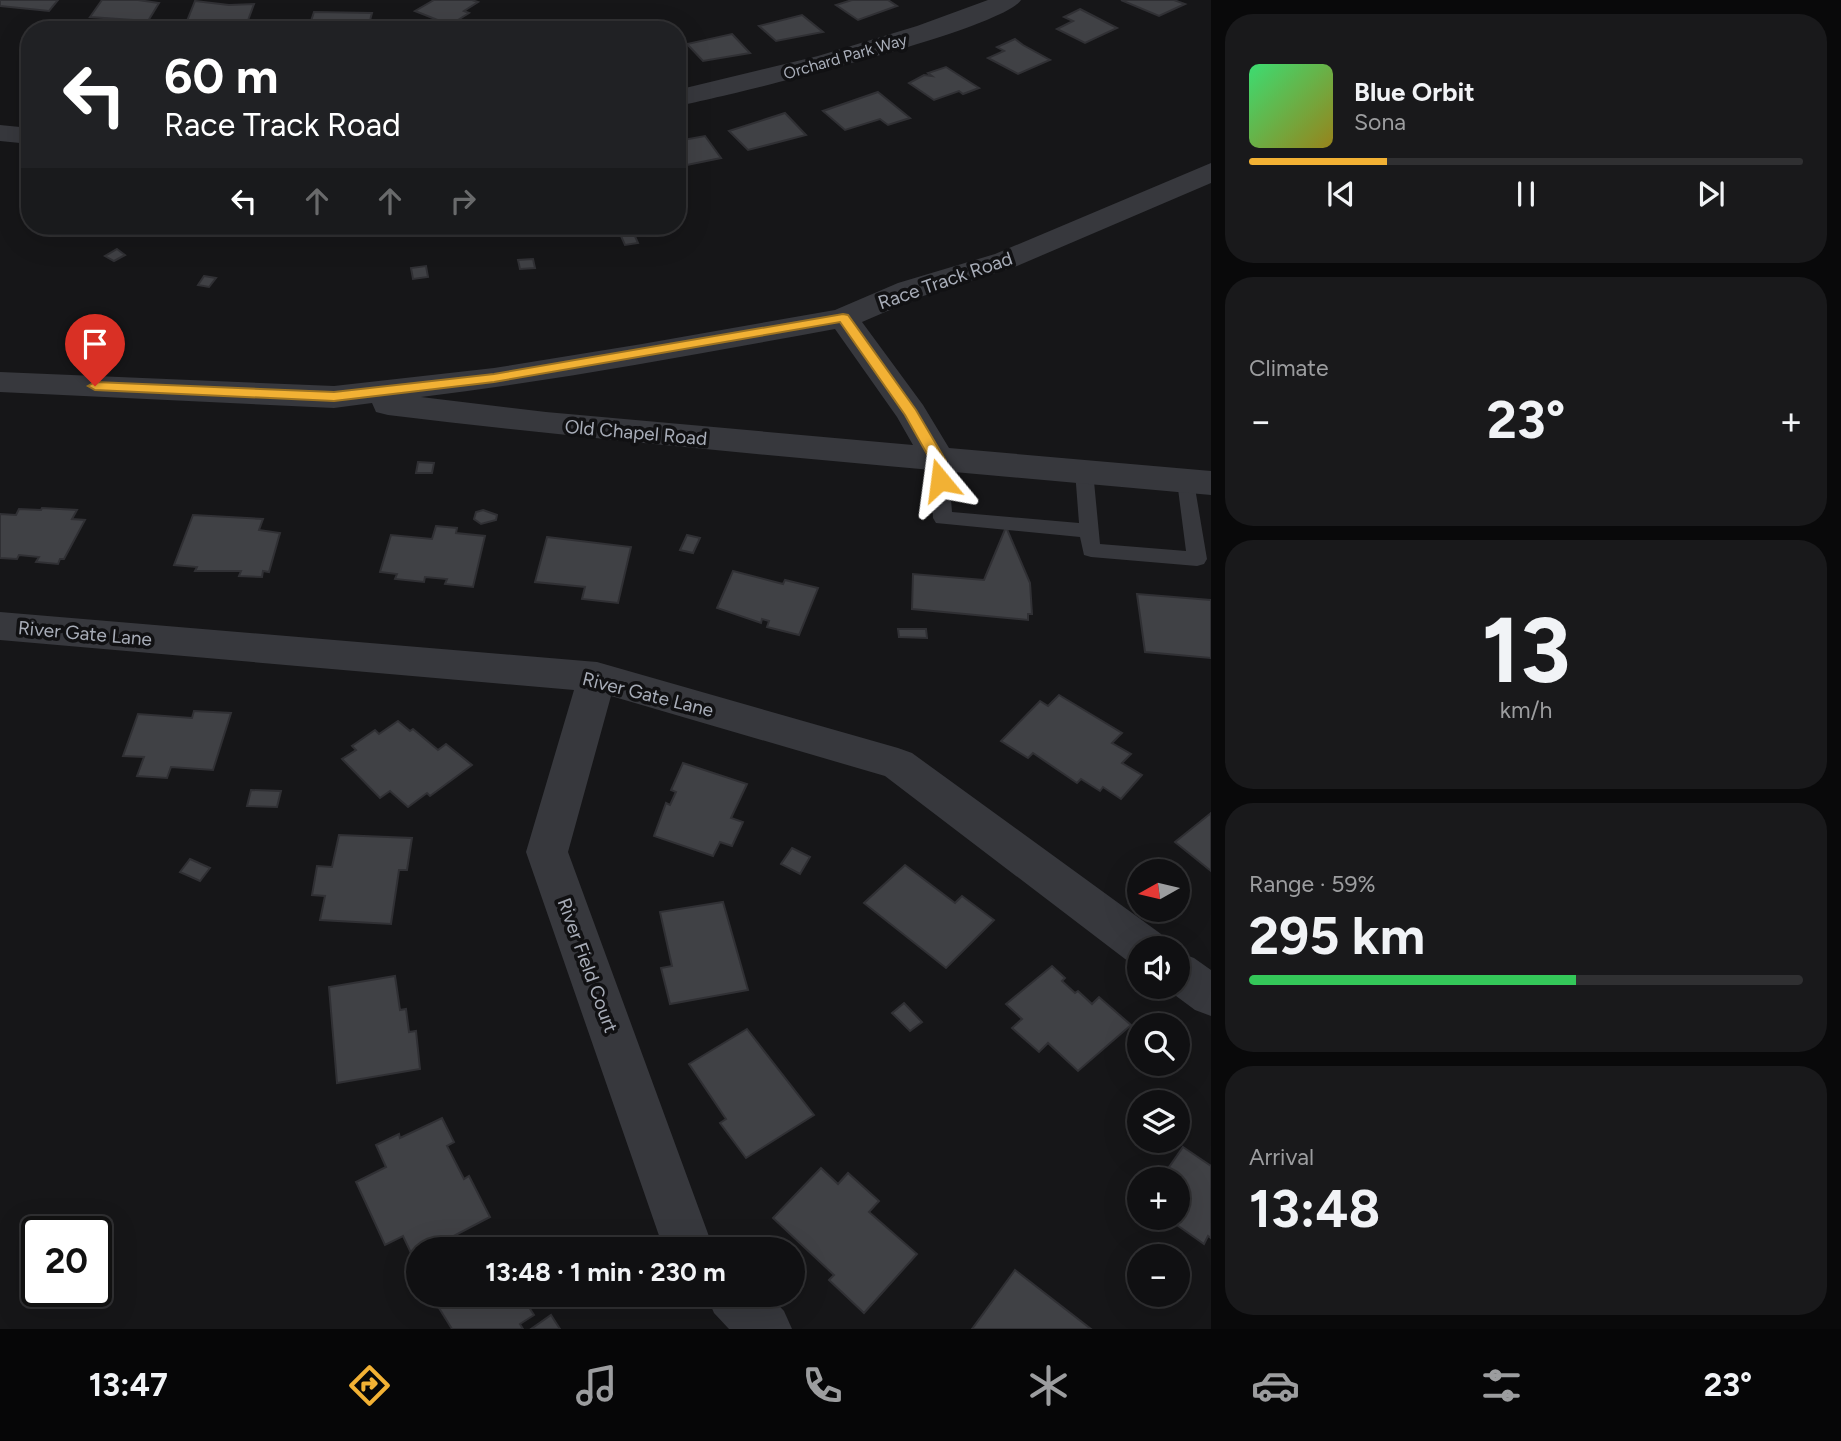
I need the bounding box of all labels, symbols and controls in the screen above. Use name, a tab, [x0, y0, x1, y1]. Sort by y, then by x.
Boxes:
street label: Orchard Park Way	[781, 30, 910, 83]
text: 60 m	[164, 46, 279, 105]
icon: left	[49, 49, 140, 140]
text: Blue Orbit	[1354, 76, 1475, 108]
text: Race Track Road	[164, 106, 401, 144]
text: Sona	[1354, 108, 1406, 136]
icon: previous	[1322, 175, 1360, 213]
icon: pause	[1507, 175, 1545, 213]
icon: next	[1692, 175, 1730, 213]
icon: left	[225, 182, 263, 220]
icon: ahead	[298, 182, 336, 220]
icon: ahead	[371, 182, 409, 220]
icon: right	[444, 182, 482, 220]
street label: Race Track Road	[875, 247, 1015, 314]
pin	[65, 314, 125, 386]
icon: arrive	[76, 325, 114, 363]
text: Climate	[1249, 354, 1328, 382]
text: 23°	[1487, 389, 1565, 451]
text: −	[1249, 398, 1273, 444]
text: +	[1779, 398, 1803, 444]
street label: Old Chapel Road	[564, 415, 708, 450]
position arrow	[903, 443, 977, 517]
text: 13	[1482, 596, 1571, 705]
street label: River Gate Lane	[17, 616, 153, 651]
street label: River Gate Lane	[580, 667, 716, 722]
text: km/h	[1500, 696, 1552, 724]
north arrow	[1127, 859, 1190, 922]
map controls	[1127, 859, 1190, 1307]
text: Range · 59%	[1249, 870, 1376, 898]
street label: River Field Court	[553, 895, 623, 1036]
text: 295 km	[1249, 905, 1425, 967]
button: sound	[1127, 936, 1190, 999]
button: search	[1127, 1013, 1190, 1076]
button: layers	[1127, 1090, 1190, 1153]
text: Arrival	[1249, 1143, 1314, 1171]
button: +	[1127, 1167, 1190, 1230]
text: 13:48	[1249, 1178, 1380, 1240]
speed limit sign: 20	[21, 1216, 112, 1307]
button: −	[1127, 1244, 1190, 1307]
text: 13:48 · 1 min · 230 m	[485, 1256, 726, 1288]
icon: directions	[345, 1361, 394, 1410]
icon: music	[572, 1361, 621, 1410]
icon: phone	[798, 1361, 847, 1410]
icon: climate	[1024, 1361, 1073, 1410]
icon: car	[1251, 1361, 1300, 1410]
icon: filters	[1477, 1361, 1526, 1410]
text: 13:47	[89, 1366, 168, 1404]
text: 23°	[1704, 1366, 1752, 1404]

